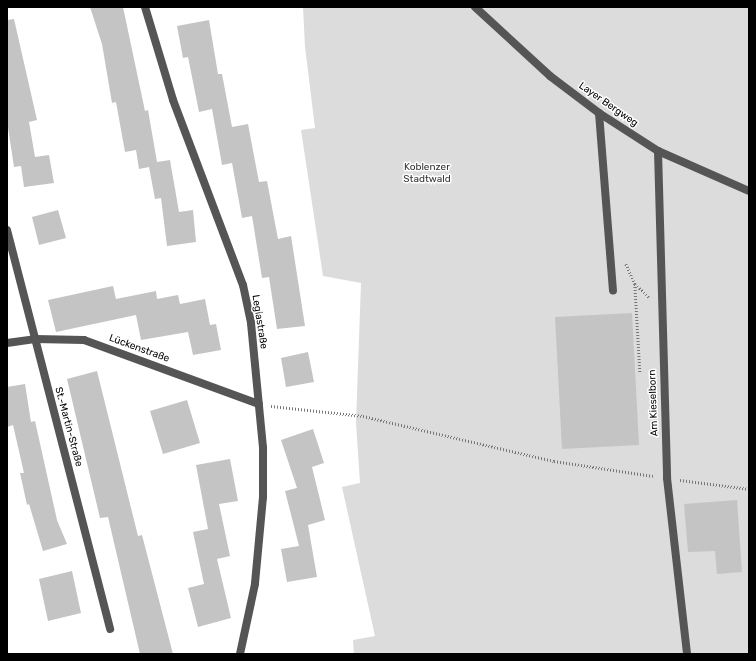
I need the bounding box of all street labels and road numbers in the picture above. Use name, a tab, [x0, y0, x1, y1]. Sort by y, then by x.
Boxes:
street label: Layer Bergweg	[576, 80, 640, 130]
street label: Legiastraße	[249, 294, 269, 350]
street label: Lückenstraße	[107, 333, 171, 365]
street label: Am Kieselborn	[647, 369, 661, 437]
street label: St.-Martin-Straße	[52, 386, 84, 468]

